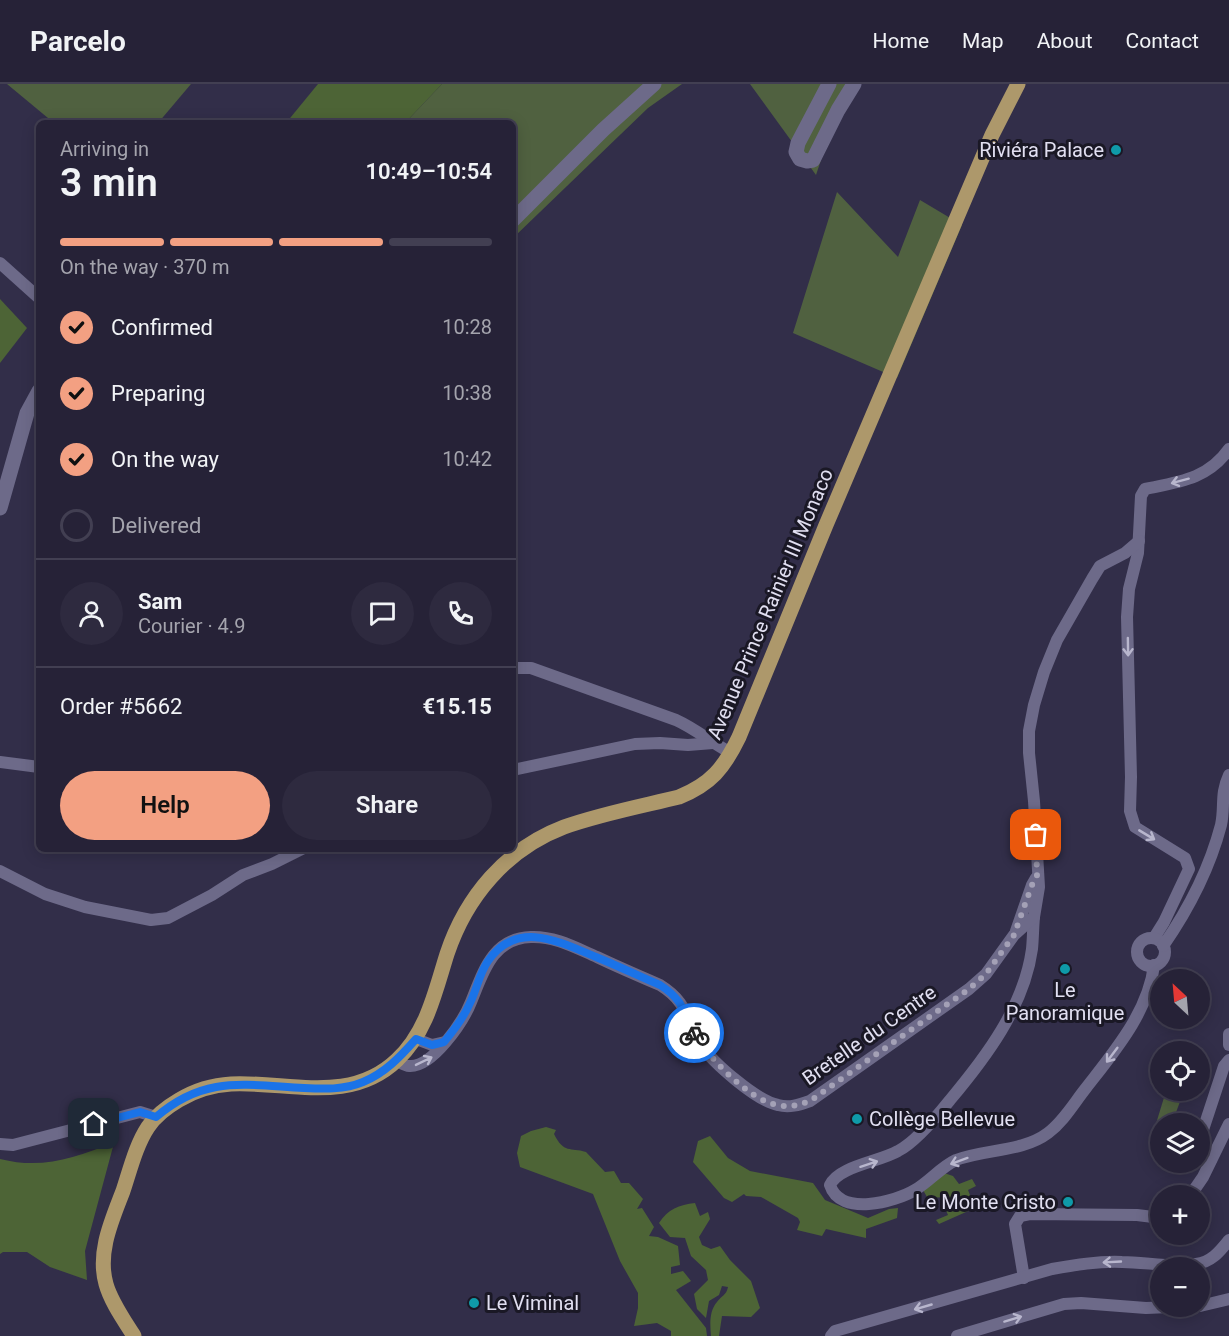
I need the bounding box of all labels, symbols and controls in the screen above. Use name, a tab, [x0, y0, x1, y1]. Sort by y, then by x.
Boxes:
text: Parcelo	[30, 25, 126, 58]
text: Home	[873, 29, 929, 53]
text: Map	[962, 29, 1004, 53]
text: About	[1037, 29, 1093, 53]
text: Contact	[1126, 29, 1199, 53]
text: Arriving in	[60, 137, 149, 161]
place label: Riviéra Palace	[979, 138, 1104, 162]
marker: Riviéra Palace	[1109, 143, 1123, 157]
text: 10:49–10:54	[365, 159, 492, 184]
text: 3 min	[60, 160, 158, 206]
text: On the way · 370 m	[60, 255, 229, 279]
icon: check	[60, 311, 93, 344]
text: Confirmed	[111, 315, 213, 340]
text: 10:28	[442, 315, 492, 339]
icon: check	[60, 377, 93, 410]
text: Preparing	[111, 381, 205, 406]
text: 10:38	[442, 381, 492, 405]
icon: check	[60, 443, 93, 476]
text: On the way	[111, 447, 219, 472]
text: 10:42	[442, 447, 492, 471]
street label: Avenue Prince Rainier III Monaco	[702, 465, 838, 743]
one-way arrow	[1171, 476, 1190, 488]
text: Delivered	[111, 513, 201, 538]
button: person	[60, 582, 123, 645]
button: chat	[351, 582, 414, 645]
button: phone	[429, 582, 492, 645]
text: Sam	[138, 589, 182, 614]
text: Courier · 4.9	[138, 614, 245, 638]
one-way arrow	[1122, 637, 1133, 657]
text: Order #5662	[60, 694, 182, 719]
text: €15.15	[423, 694, 492, 719]
button: Help	[60, 771, 270, 840]
button: Share	[282, 771, 492, 840]
pin	[1010, 809, 1061, 860]
icon: bag	[1019, 818, 1052, 851]
one-way arrow	[1138, 829, 1155, 841]
marker: Le Panoramique	[1058, 962, 1072, 976]
north arrow	[1150, 969, 1210, 1029]
map controls	[1150, 969, 1210, 1317]
place label: Le Panoramique	[1006, 978, 1124, 1025]
street label: Bretelle du Centre	[797, 980, 941, 1090]
courier	[664, 1003, 724, 1063]
icon: bike	[678, 1017, 711, 1050]
button: locate	[1150, 1041, 1210, 1101]
one-way arrow	[1106, 1046, 1118, 1062]
one-way arrow	[414, 1055, 432, 1067]
pin	[68, 1098, 119, 1149]
icon: home	[77, 1107, 110, 1140]
place label: Collège Bellevue	[869, 1107, 1015, 1131]
marker: Collège Bellevue	[850, 1112, 864, 1126]
button: layers	[1150, 1113, 1210, 1173]
one-way arrow	[950, 1156, 969, 1167]
one-way arrow	[859, 1157, 878, 1168]
button: +	[1150, 1185, 1210, 1245]
place label: Le Monte Cristo	[915, 1190, 1056, 1214]
marker: Le Monte Cristo	[1061, 1195, 1075, 1209]
one-way arrow	[1102, 1257, 1122, 1268]
button: −	[1150, 1257, 1210, 1317]
place label: Le Viminal	[486, 1291, 579, 1315]
marker: Le Viminal	[467, 1296, 481, 1310]
one-way arrow	[914, 1301, 933, 1313]
one-way arrow	[1003, 1313, 1022, 1324]

